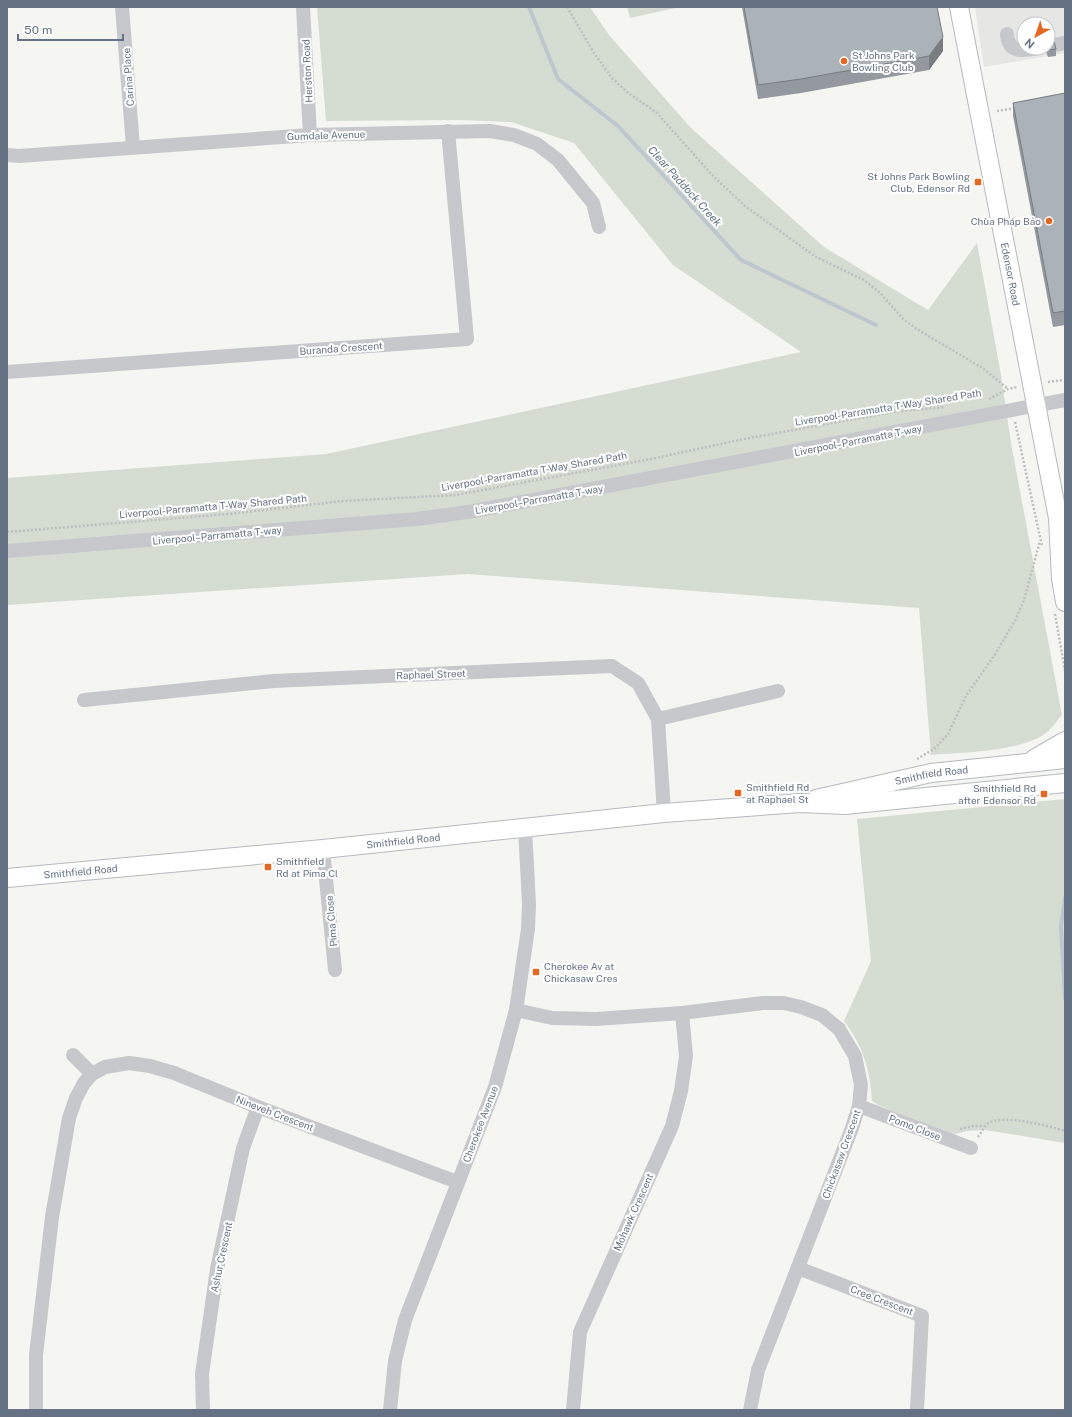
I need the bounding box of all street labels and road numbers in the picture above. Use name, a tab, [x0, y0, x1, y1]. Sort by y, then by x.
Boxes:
street label: Herston Road	[299, 39, 315, 103]
street label: Carina Place	[120, 47, 136, 107]
street label: Gumdale Avenue	[287, 128, 366, 142]
street label: Edensor Road	[999, 241, 1023, 307]
street label: Buranda Crescent	[299, 339, 383, 357]
street label: Liverpool-Parramatta T-Way Shared Path	[794, 386, 982, 428]
street label: Liverpool–Parramatta T-way	[793, 422, 924, 458]
street label: Liverpool-Parramatta T-Way Shared Path	[440, 449, 628, 493]
street label: Liverpool–Parramatta T-way	[474, 482, 605, 516]
street label: Liverpool-Parramatta T-Way Shared Path	[119, 492, 308, 520]
street label: Liverpool–Parramatta T-way	[152, 523, 283, 547]
street label: Raphael Street	[396, 667, 466, 681]
street label: Smithfield Road	[894, 763, 969, 787]
street label: Smithfield Road	[366, 831, 441, 850]
street label: Smithfield Road	[43, 862, 118, 881]
street label: Pima Close	[323, 894, 339, 947]
street label: Cherokee Avenue	[460, 1084, 500, 1164]
street label: Nineveh Crescent	[235, 1093, 316, 1133]
street label: Chickasaw Crescent	[819, 1108, 863, 1200]
street label: Pomo Close	[887, 1112, 943, 1143]
street label: Mohawk Crescent	[611, 1171, 655, 1253]
street label: Ashur Crescent	[208, 1220, 234, 1293]
street label: Cree Crescent	[849, 1283, 915, 1318]

